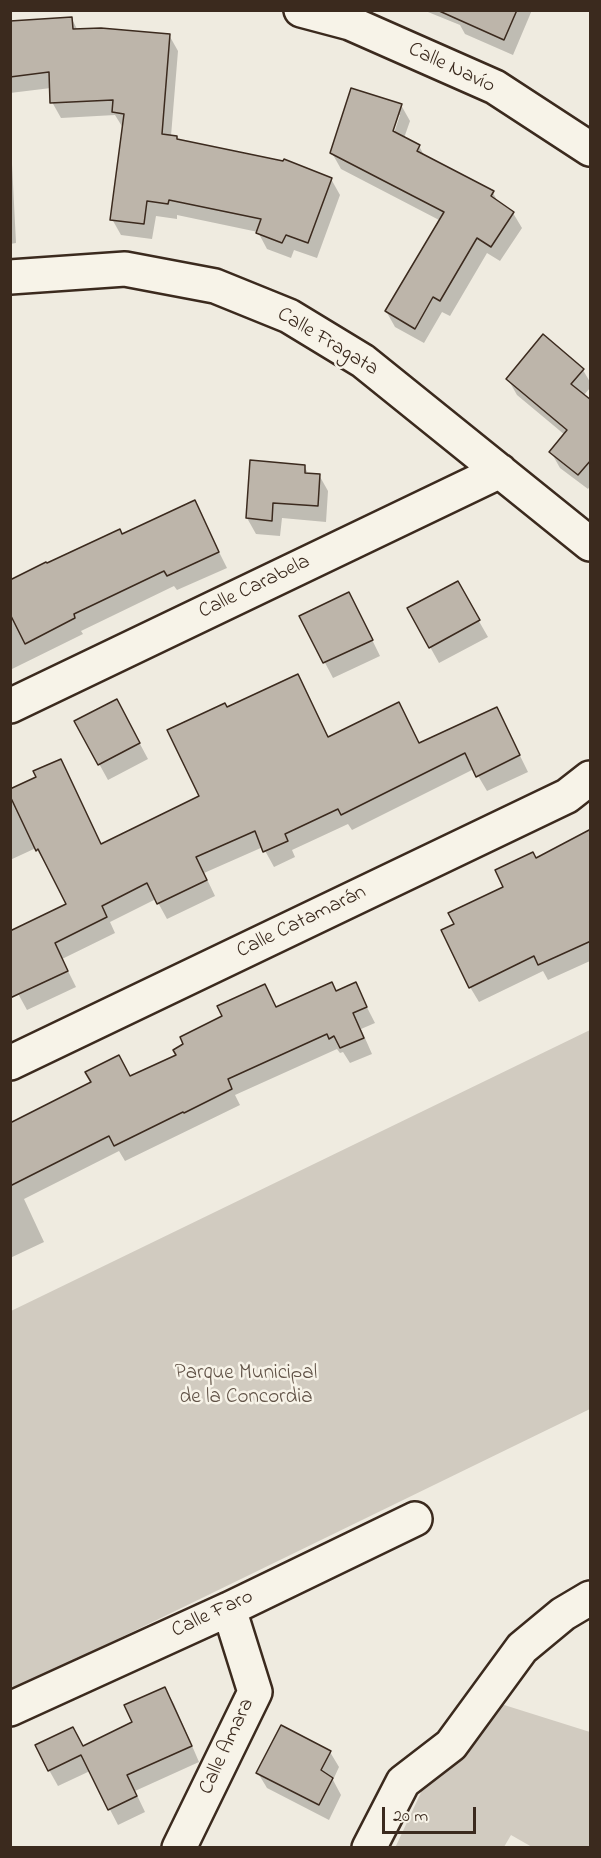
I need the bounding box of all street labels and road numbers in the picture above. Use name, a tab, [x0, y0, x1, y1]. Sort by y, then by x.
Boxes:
street label: Calle Navío	[404, 38, 498, 100]
street label: Calle Fragata	[272, 303, 382, 383]
street label: Calle Carabela	[195, 550, 315, 626]
street label: Calle Catamarán	[233, 881, 371, 965]
street label: Calle Faro	[168, 1585, 258, 1645]
street label: Calle Amara	[195, 1695, 261, 1799]

